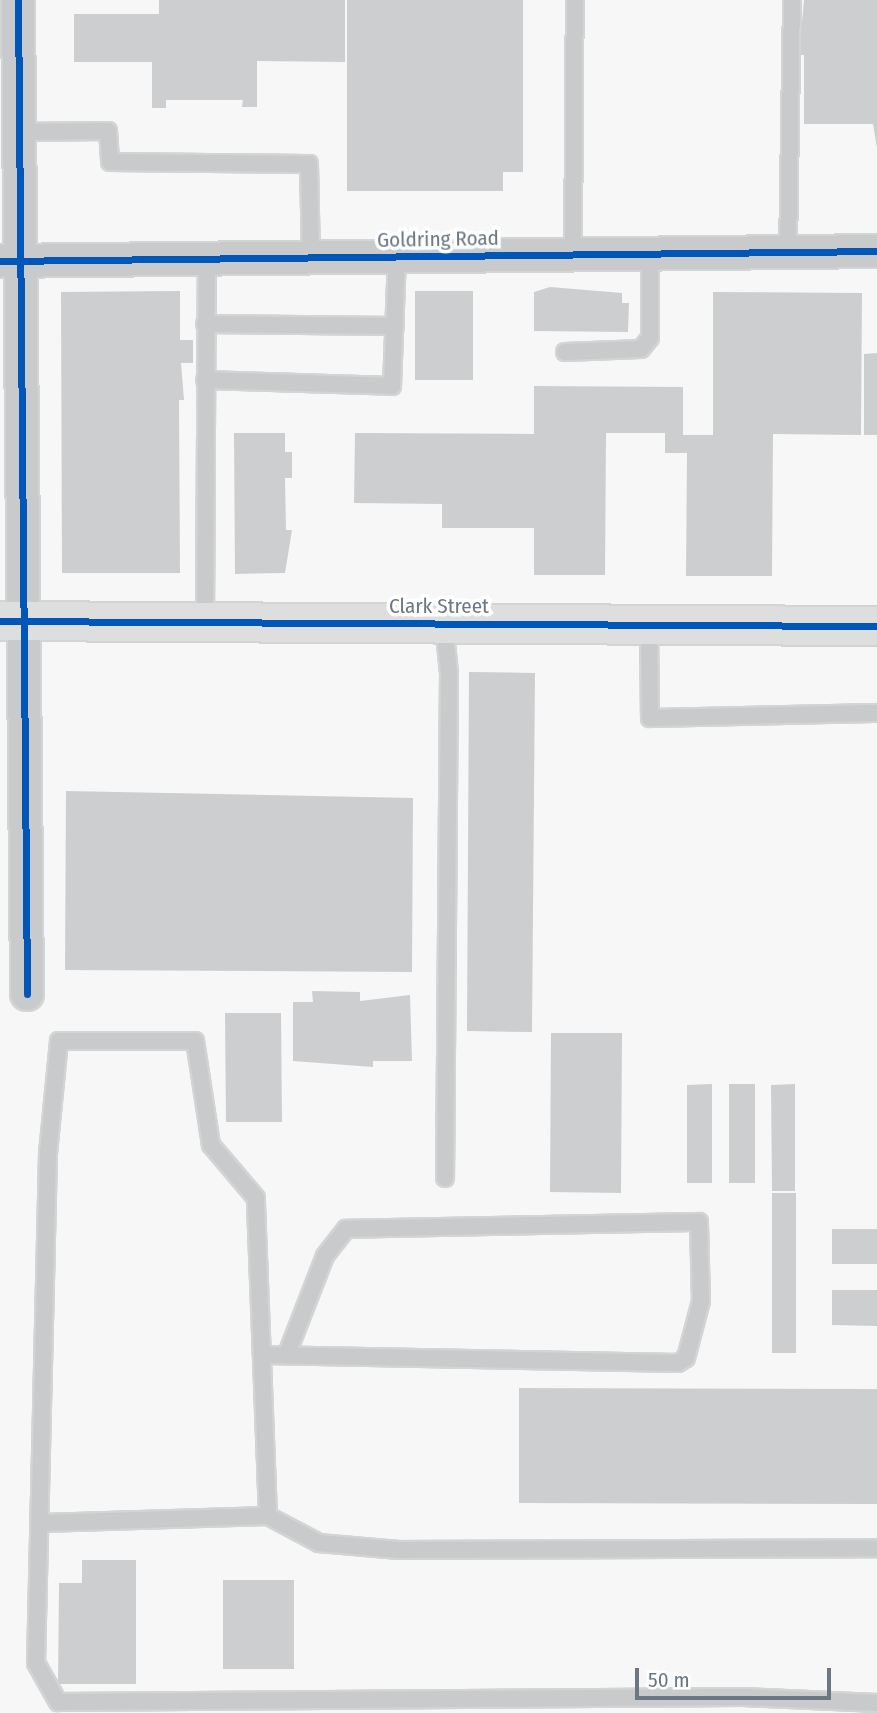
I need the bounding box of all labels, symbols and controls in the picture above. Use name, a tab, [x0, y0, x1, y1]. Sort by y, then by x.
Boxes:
street label: Goldring Road	[377, 225, 499, 253]
street label: Clark Street	[389, 593, 489, 619]
scale bar	[639, 1654, 835, 1698]
text: 50 m	[648, 1667, 690, 1693]

